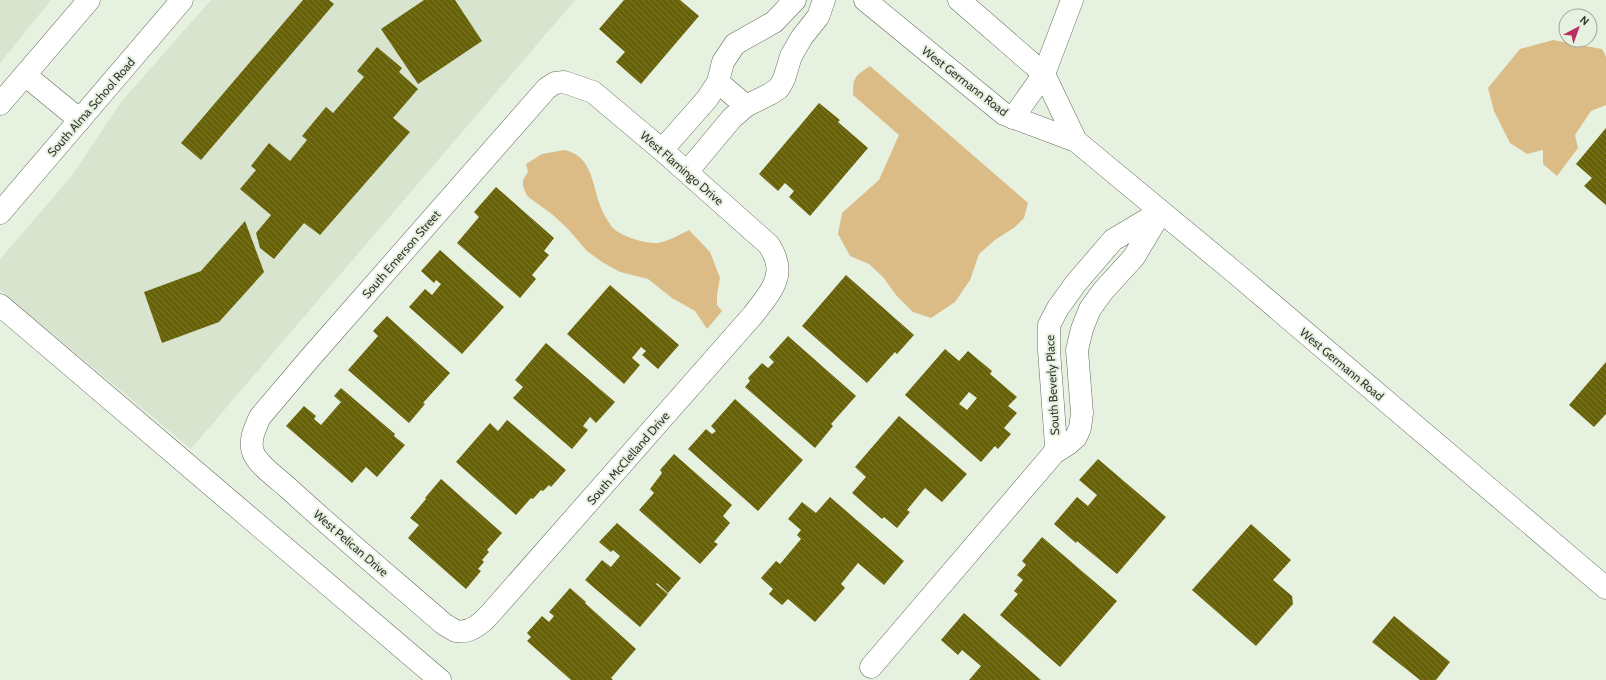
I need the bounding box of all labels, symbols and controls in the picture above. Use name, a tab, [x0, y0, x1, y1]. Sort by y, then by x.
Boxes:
north arrow	[1558, 8, 1598, 48]
text: N	[1577, 13, 1592, 28]
street label: West Germann Road	[919, 43, 1011, 119]
street label: South Alma School Road	[44, 55, 138, 159]
street label: West Flamingo Drive	[637, 128, 727, 208]
street label: South Emerson Street	[359, 207, 443, 301]
street label: West Germann Road	[1297, 324, 1387, 404]
street label: South Beverly Place	[1042, 334, 1062, 436]
street label: South McClelland Drive	[583, 408, 673, 508]
street label: West Pelican Drive	[310, 506, 392, 580]

